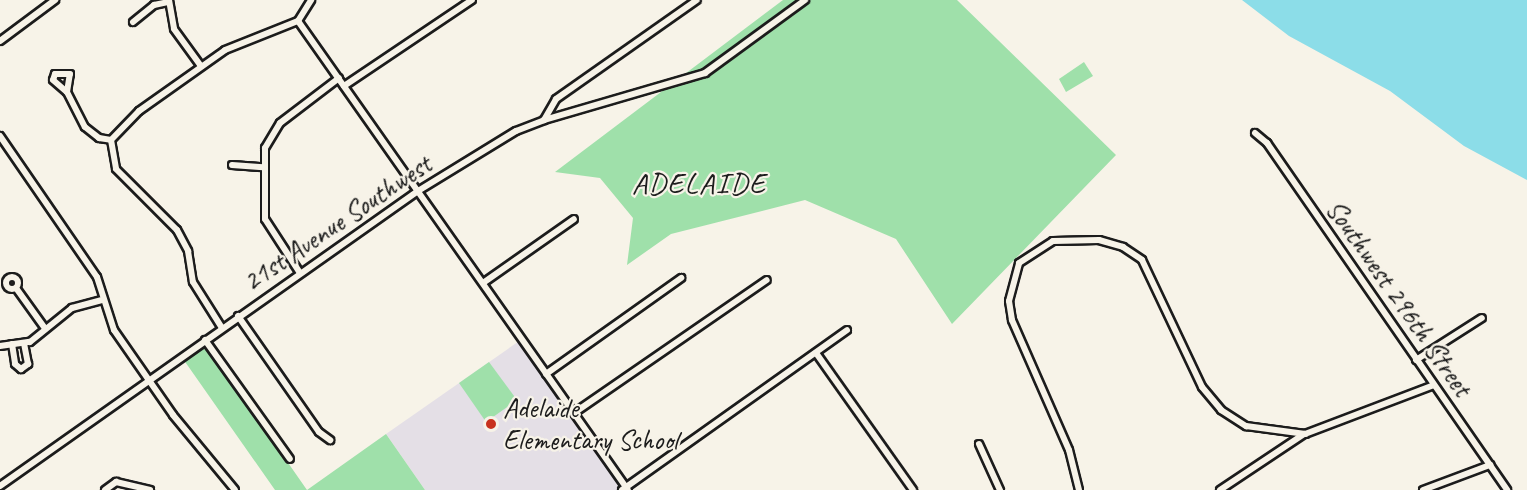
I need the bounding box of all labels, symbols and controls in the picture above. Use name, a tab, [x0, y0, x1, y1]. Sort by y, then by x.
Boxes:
street label: 21st Avenue Southwest	[236, 148, 438, 298]
district label: ADELAIDE	[633, 165, 765, 201]
street label: Southwest 296th Street	[1319, 193, 1479, 403]
place label: Adelaide Elementary School	[503, 391, 678, 457]
marker: Adelaide Elementary School	[484, 417, 498, 431]

